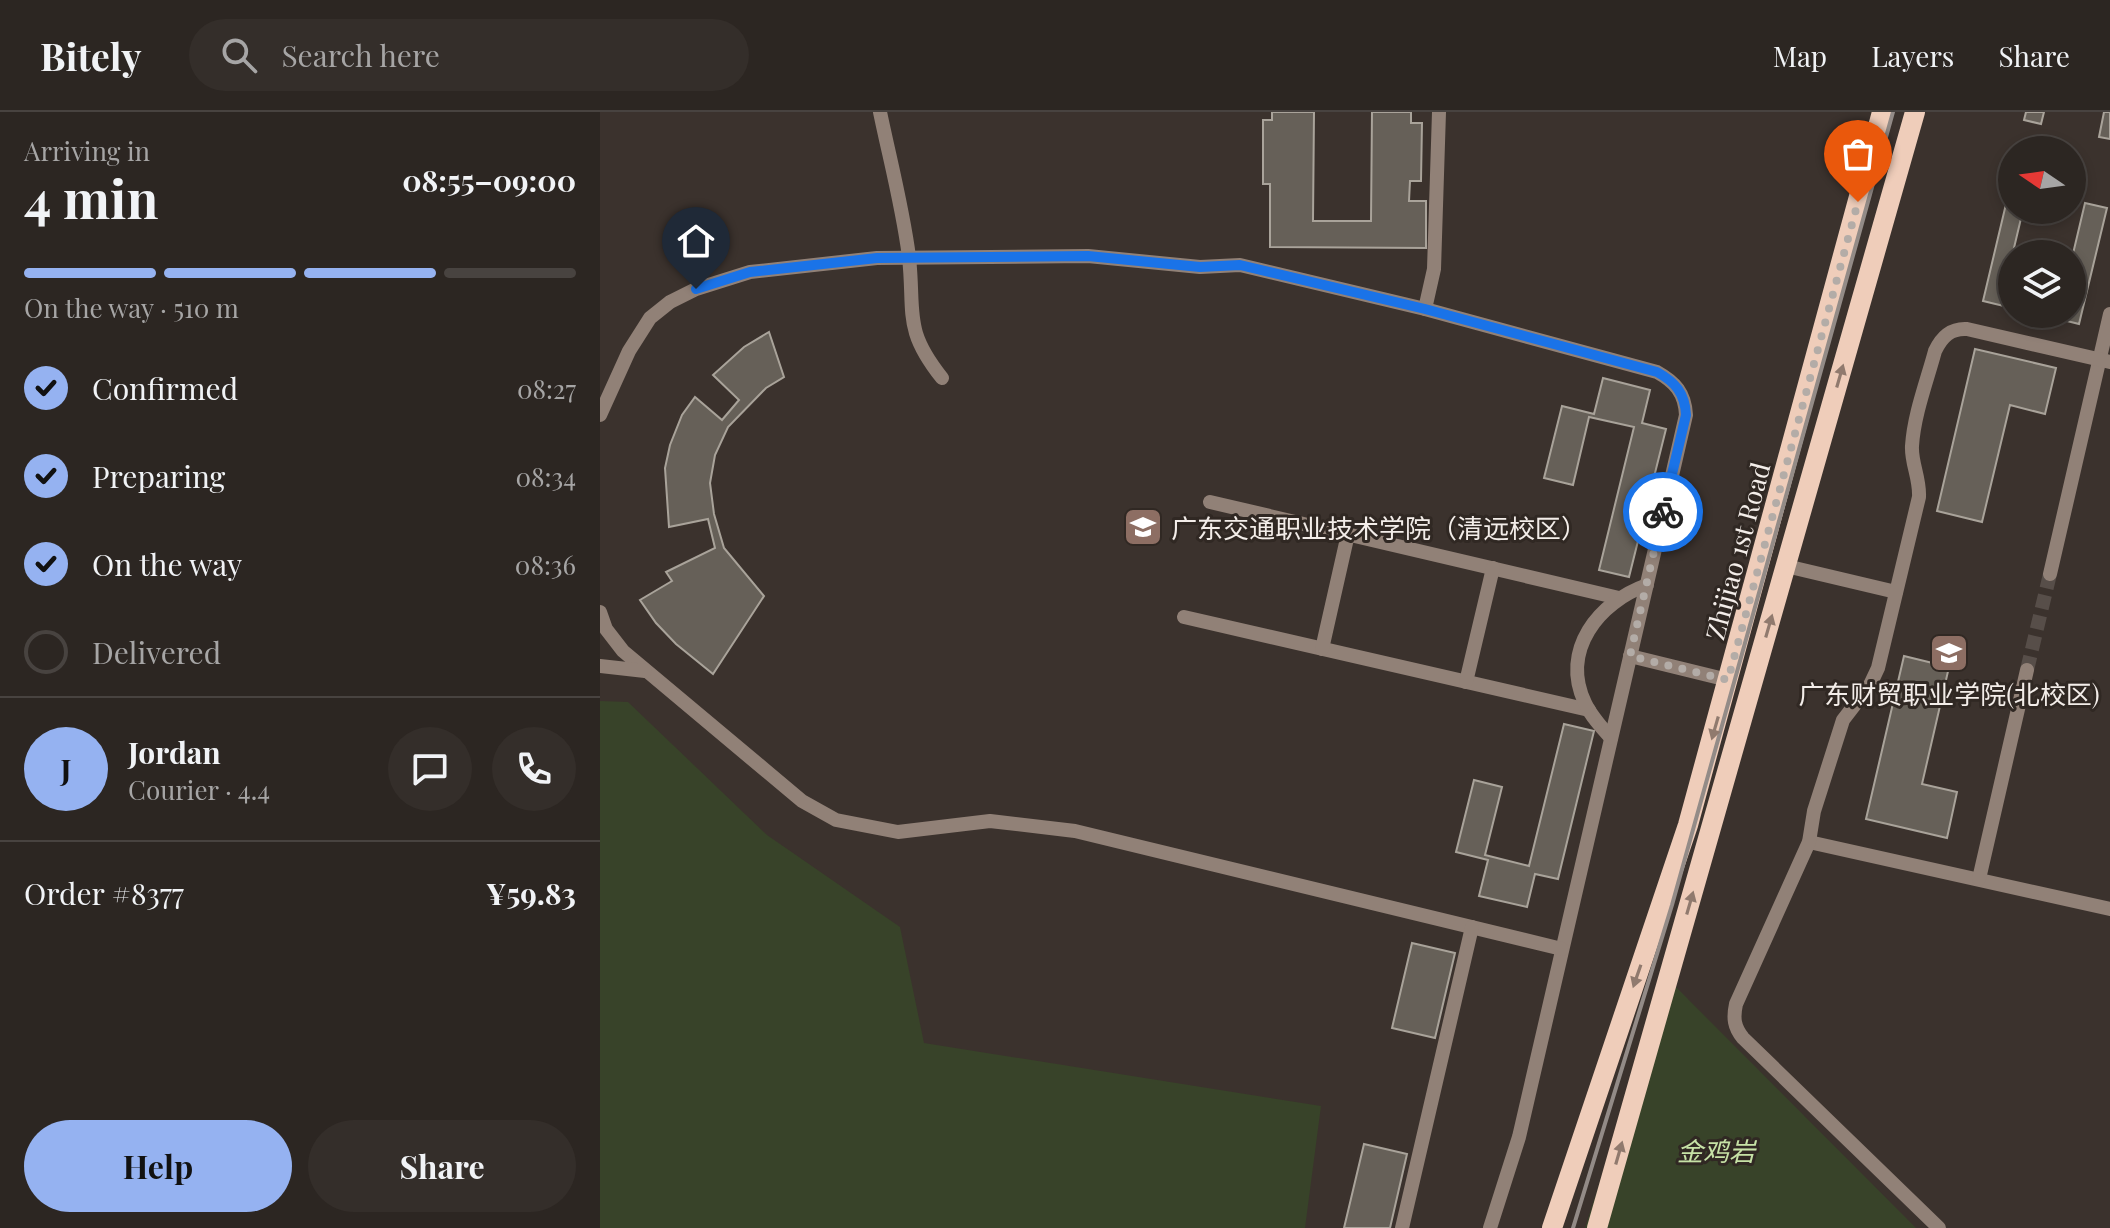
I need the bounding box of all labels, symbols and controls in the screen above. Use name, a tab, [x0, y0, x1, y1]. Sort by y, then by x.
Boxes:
search box	[189, 19, 749, 91]
text: Bitely	[40, 30, 141, 81]
icon: search	[217, 33, 261, 77]
text: Search here	[281, 35, 440, 75]
text: Map	[1773, 37, 1827, 74]
text: Layers	[1871, 37, 1954, 74]
text: Share	[1998, 37, 2070, 74]
pin	[1824, 120, 1892, 202]
icon: bag	[1836, 132, 1880, 176]
text: Arriving in	[24, 133, 150, 168]
north arrow	[1998, 136, 2086, 224]
map controls	[1998, 136, 2086, 328]
text: 08:55–09:00	[402, 160, 576, 200]
text: 4 min	[24, 163, 158, 232]
pin	[662, 207, 730, 289]
icon: home	[674, 219, 718, 263]
button: layers	[1998, 240, 2086, 328]
text: On the way · 510 m	[24, 290, 239, 325]
one-way arrow	[1834, 363, 1847, 387]
icon: check	[24, 366, 68, 410]
text: Confirmed	[92, 368, 238, 408]
text: 08:27	[517, 371, 576, 406]
icon: check	[24, 454, 68, 498]
text: Preparing	[92, 456, 225, 496]
street label: Zhijiao 1st Road	[1697, 458, 1777, 644]
text: 08:34	[515, 459, 576, 494]
courier	[1623, 472, 1703, 552]
icon: bike	[1641, 490, 1685, 534]
school or university icon: 广东交通职业技术学院（清远校区）	[1122, 506, 1164, 548]
place label: 广东交通职业技术学院（清远校区）	[1171, 510, 1587, 545]
icon: check	[24, 542, 68, 586]
text: On the way	[92, 544, 242, 584]
text: 08:36	[515, 547, 576, 582]
one-way arrow	[1763, 613, 1775, 638]
text: Delivered	[92, 632, 221, 672]
school or university icon: 广东财贸职业学院(北校区)	[1928, 632, 1970, 674]
place label: 广东财贸职业学院(北校区)	[1798, 676, 2100, 711]
one-way arrow	[1708, 716, 1721, 740]
button: chat	[388, 727, 472, 811]
button: phone	[492, 727, 576, 811]
text: Jordan	[128, 732, 221, 772]
text: J	[61, 749, 71, 789]
text: Courier · 4.4	[128, 772, 270, 807]
text: Order #8377	[24, 873, 184, 913]
text: ¥59.83	[486, 873, 576, 913]
one-way arrow	[1684, 890, 1697, 914]
one-way arrow	[1631, 964, 1643, 988]
button: Help	[24, 1120, 292, 1212]
button: Share	[308, 1120, 576, 1212]
park label: 金鸡岩	[1677, 1133, 1758, 1168]
one-way arrow	[1613, 1140, 1625, 1165]

